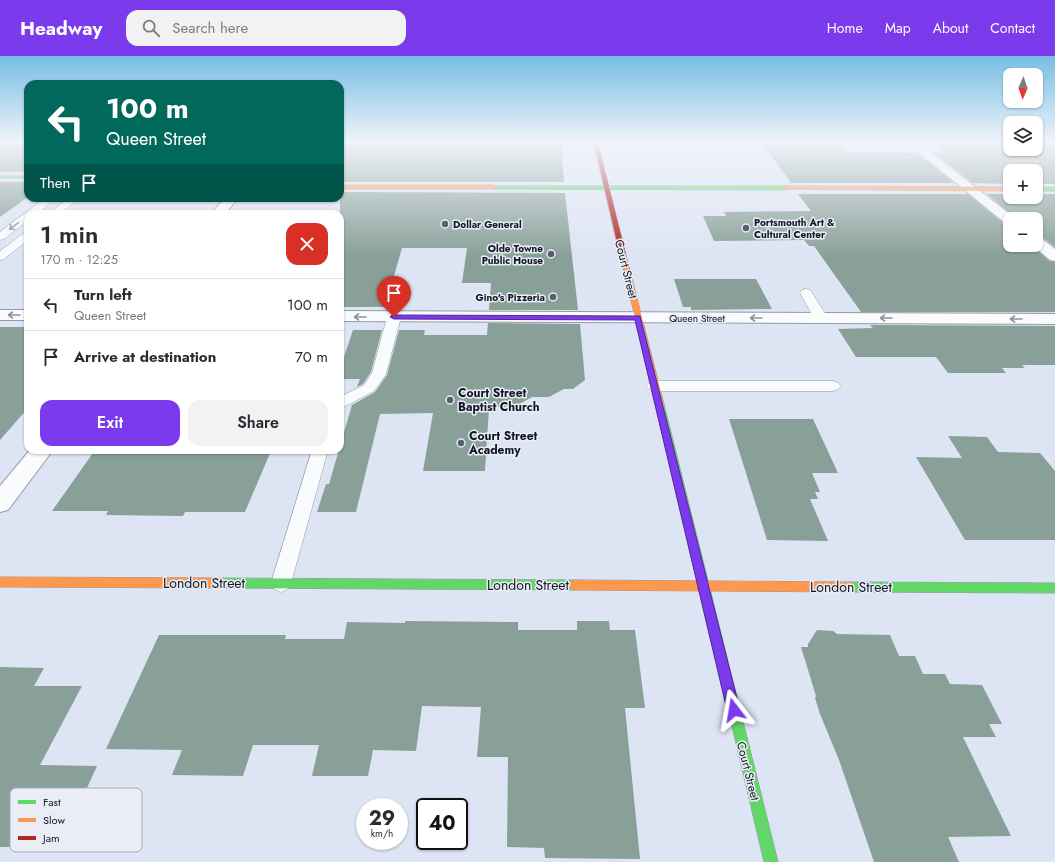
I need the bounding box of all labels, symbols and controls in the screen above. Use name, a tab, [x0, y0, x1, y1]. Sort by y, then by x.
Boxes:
search box	[126, 10, 406, 46]
text: Headway	[20, 15, 102, 42]
icon: search	[140, 17, 162, 39]
text: Search here	[172, 17, 248, 39]
text: Home	[827, 18, 863, 38]
text: Map	[885, 18, 911, 38]
text: About	[933, 18, 968, 38]
text: Contact	[990, 18, 1035, 38]
north arrow	[1003, 68, 1043, 108]
map controls	[1003, 68, 1043, 252]
text: 100 m	[106, 88, 189, 129]
icon: left	[40, 96, 92, 148]
button: layers	[1003, 116, 1043, 156]
text: Queen Street	[106, 126, 206, 152]
button: +	[1003, 164, 1043, 204]
text: Then	[40, 172, 70, 194]
icon: arrive	[78, 172, 100, 194]
button: −	[1003, 212, 1043, 252]
place label: Portsmouth Art & Cultural Center	[754, 215, 835, 242]
text: 1 min	[40, 217, 98, 252]
place label: Dollar General	[453, 217, 522, 232]
marker: Dollar General	[440, 219, 450, 229]
one-way arrow	[9, 222, 20, 230]
button: close	[286, 223, 328, 265]
marker: Portsmouth Art & Cultural Center	[741, 223, 751, 233]
street label: Court Street	[610, 238, 642, 301]
place label: Olde Towne Public House	[482, 241, 543, 268]
marker: Olde Towne Public House	[546, 249, 556, 259]
text: 170 m · 12:25	[40, 250, 118, 269]
pin	[377, 276, 411, 317]
icon: arrive	[383, 282, 405, 304]
text: Turn left	[74, 284, 132, 306]
place label: Gino's Pizzeria	[476, 290, 545, 305]
marker: Gino's Pizzeria	[548, 292, 558, 302]
icon: left	[40, 294, 62, 316]
text: 100 m	[287, 294, 328, 316]
text: Queen Street	[74, 306, 146, 325]
one-way arrow	[8, 311, 21, 319]
street label: Queen Street	[669, 311, 725, 326]
one-way arrow	[354, 313, 367, 321]
one-way arrow	[750, 314, 763, 322]
one-way arrow	[880, 315, 893, 322]
one-way arrow	[1010, 315, 1023, 323]
icon: arrive	[40, 346, 62, 368]
text: Arrive at destination	[74, 346, 216, 368]
text: 70 m	[295, 346, 328, 368]
place label: Court Street Baptist Church	[458, 384, 540, 416]
marker: Court Street Baptist Church	[445, 395, 455, 405]
button: Exit	[40, 400, 180, 446]
button: Share	[188, 400, 328, 446]
place label: Court Street Academy	[468, 427, 538, 459]
marker: Court Street Academy	[456, 438, 466, 448]
street label: London Street	[163, 573, 246, 593]
street label: London Street	[487, 575, 570, 595]
street label: London Street	[810, 577, 893, 597]
position arrow	[713, 689, 755, 731]
street label: Court Street	[732, 740, 764, 803]
legend	[10, 788, 142, 852]
text: Fast	[43, 794, 61, 810]
speed limit sign: 40	[416, 798, 468, 850]
text: 29	[369, 804, 395, 833]
text: Slow	[43, 812, 65, 828]
text: km/h	[371, 826, 393, 841]
text: Jam	[41, 830, 60, 846]

